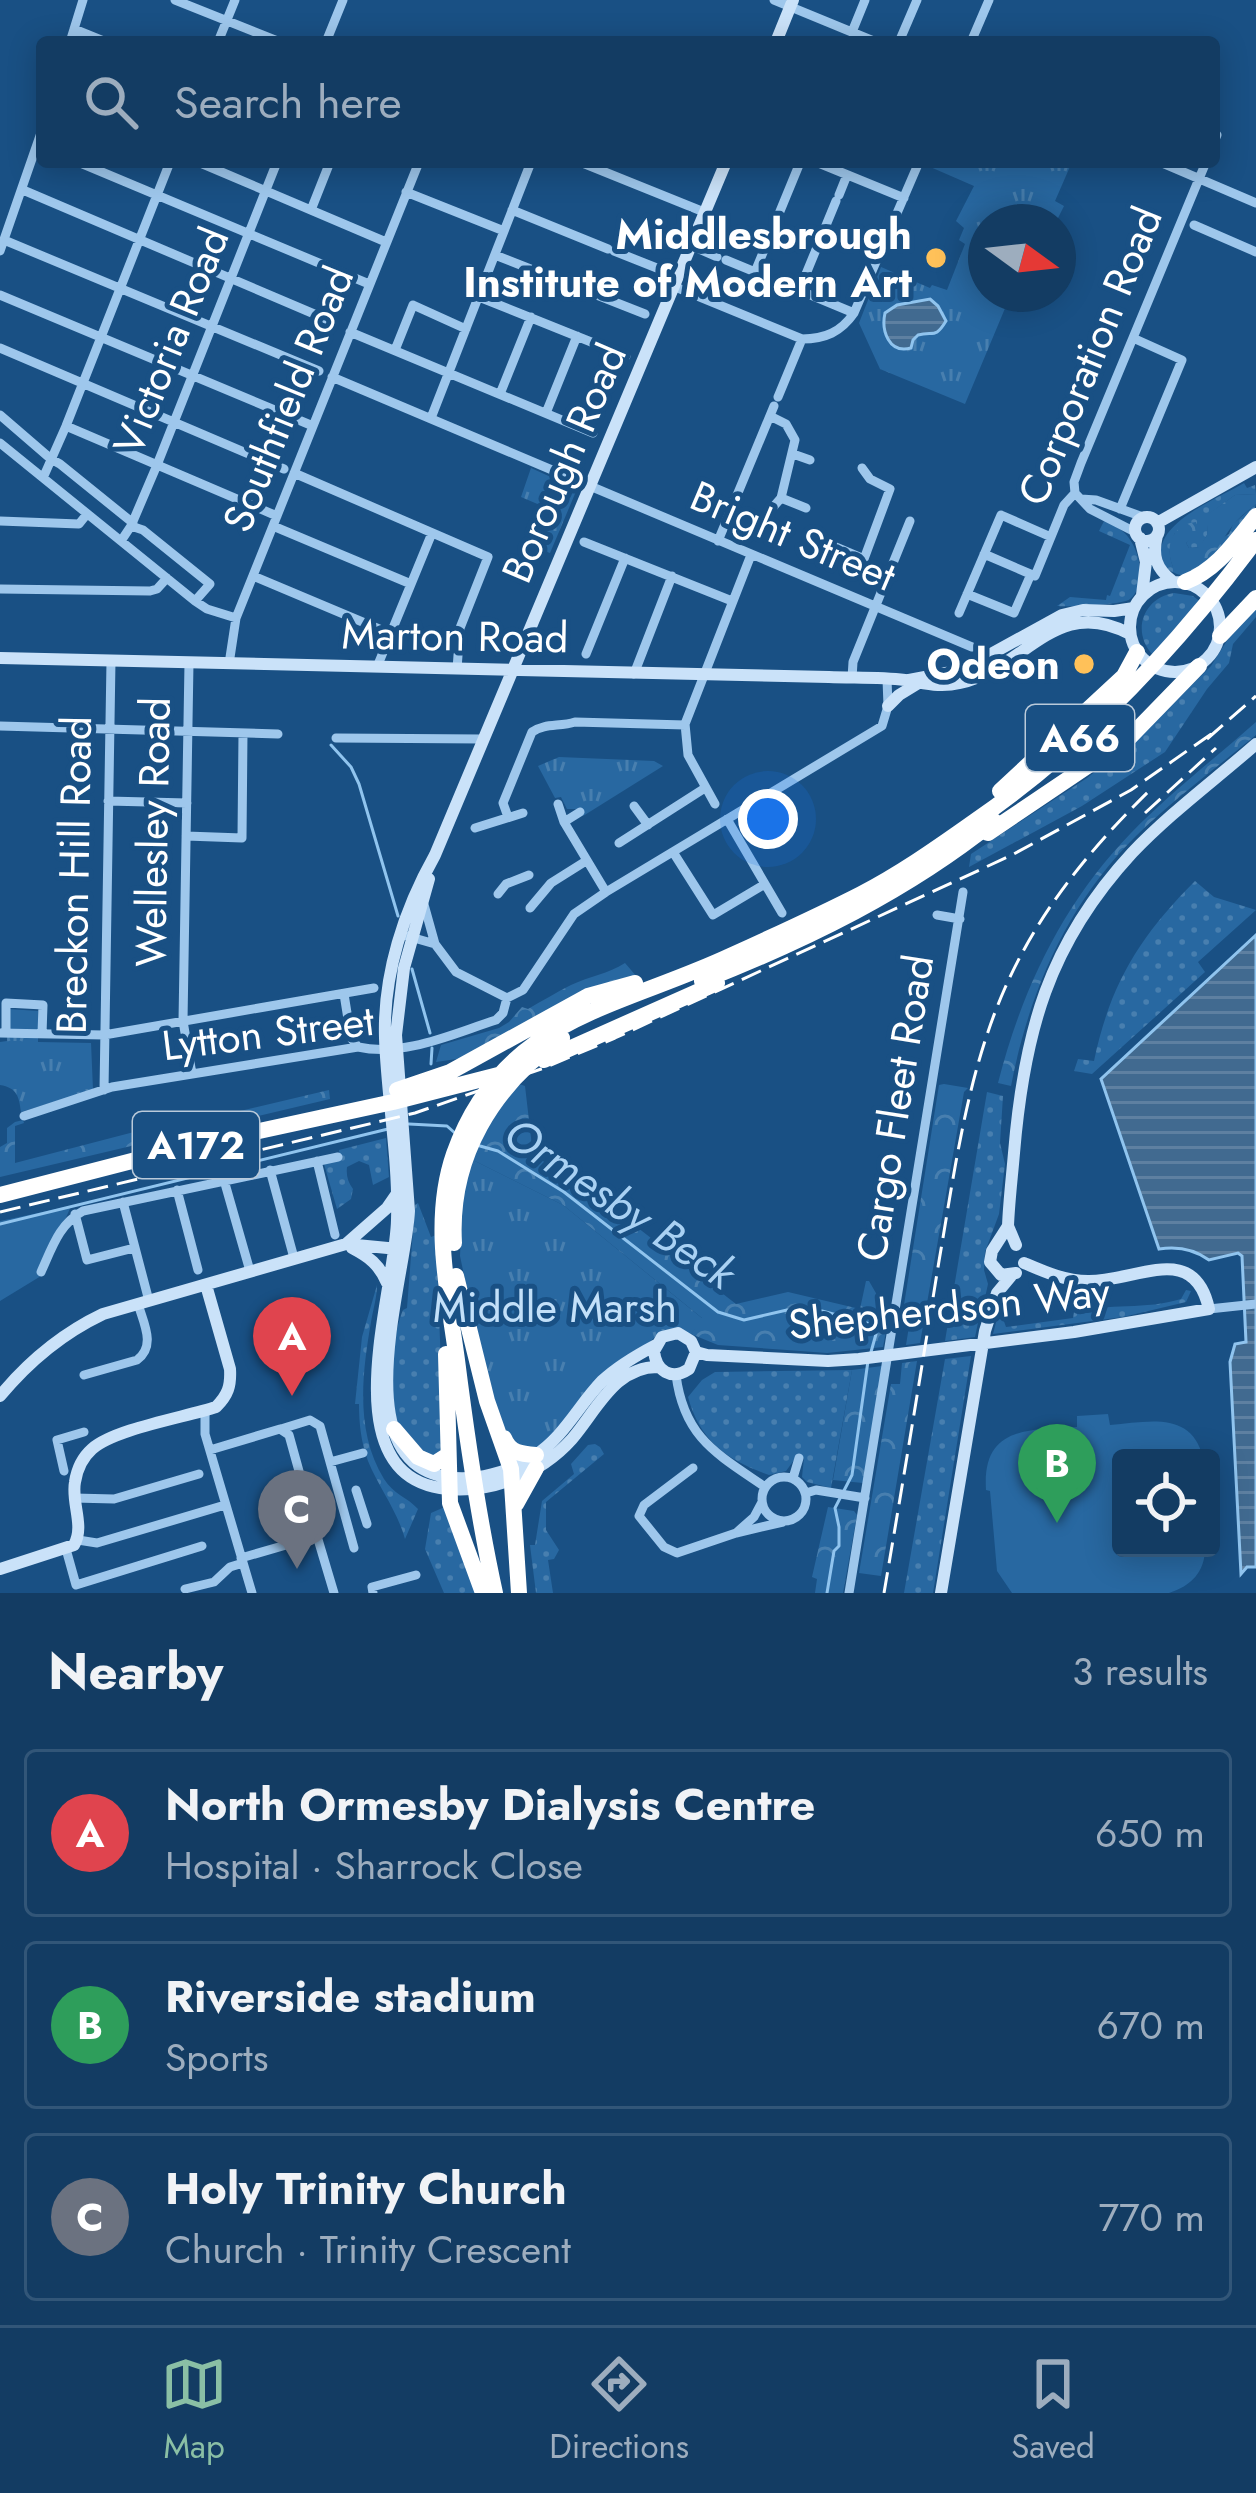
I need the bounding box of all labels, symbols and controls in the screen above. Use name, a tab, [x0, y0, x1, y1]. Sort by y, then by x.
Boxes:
search box	[36, 36, 1220, 168]
icon: search	[78, 69, 144, 135]
text: Search here	[174, 70, 402, 135]
street label: Corporation Road	[1002, 198, 1178, 514]
place label: Middlesbrough Institute of Modern Art	[463, 204, 913, 313]
north arrow	[968, 204, 1076, 312]
street label: Victoria Road	[98, 218, 244, 464]
marker: Middlesbrough Institute of Modern Art	[923, 245, 949, 271]
street label: Southfield Road	[207, 257, 369, 541]
street label: Borough Road	[486, 334, 642, 592]
street label: Bright Street	[681, 465, 905, 607]
street label: Marton Road	[341, 604, 569, 668]
place label: Odeon	[927, 634, 1060, 695]
marker: Odeon	[1071, 651, 1097, 677]
street label: Wellesley Road	[120, 696, 186, 968]
road number: A66	[1026, 705, 1134, 771]
street label: Breckon Hill Road	[41, 716, 107, 1034]
your location	[738, 789, 798, 849]
street label: Cargo Fleet Road	[841, 950, 949, 1266]
street label: Lytton Street	[158, 990, 378, 1076]
water label: Ormesby Beck	[491, 1101, 751, 1306]
road number: A172	[133, 1112, 259, 1178]
street label: Shepherdson Way	[785, 1261, 1113, 1355]
park label: Middle Marsh	[433, 1277, 677, 1338]
pin: A	[253, 1297, 331, 1396]
pin: B	[1018, 1424, 1096, 1523]
map controls	[1112, 1449, 1220, 1557]
button: locate	[1112, 1449, 1220, 1557]
pin: C	[258, 1470, 336, 1569]
text: Nearby	[48, 1634, 223, 1708]
text: 3 results	[1072, 1643, 1208, 1700]
text: North Ormesby Dialysis Centre	[165, 1772, 815, 1837]
text: A	[76, 1805, 104, 1862]
text: 650 m	[1095, 1805, 1205, 1862]
text: Hospital · Sharrock Close	[165, 1837, 583, 1894]
text: Riverside stadium	[165, 1964, 536, 2029]
text: B	[77, 1997, 103, 2054]
text: 670 m	[1097, 1997, 1205, 2054]
text: Sports	[165, 2029, 268, 2086]
text: Holy Trinity Church	[165, 2156, 567, 2221]
text: C	[76, 2189, 104, 2246]
text: 770 m	[1099, 2189, 1205, 2246]
text: Church · Trinity Crescent	[165, 2221, 571, 2278]
tab: Map	[161, 2351, 227, 2470]
tab: Directions	[549, 2351, 689, 2470]
tab: Saved	[1011, 2351, 1095, 2470]

